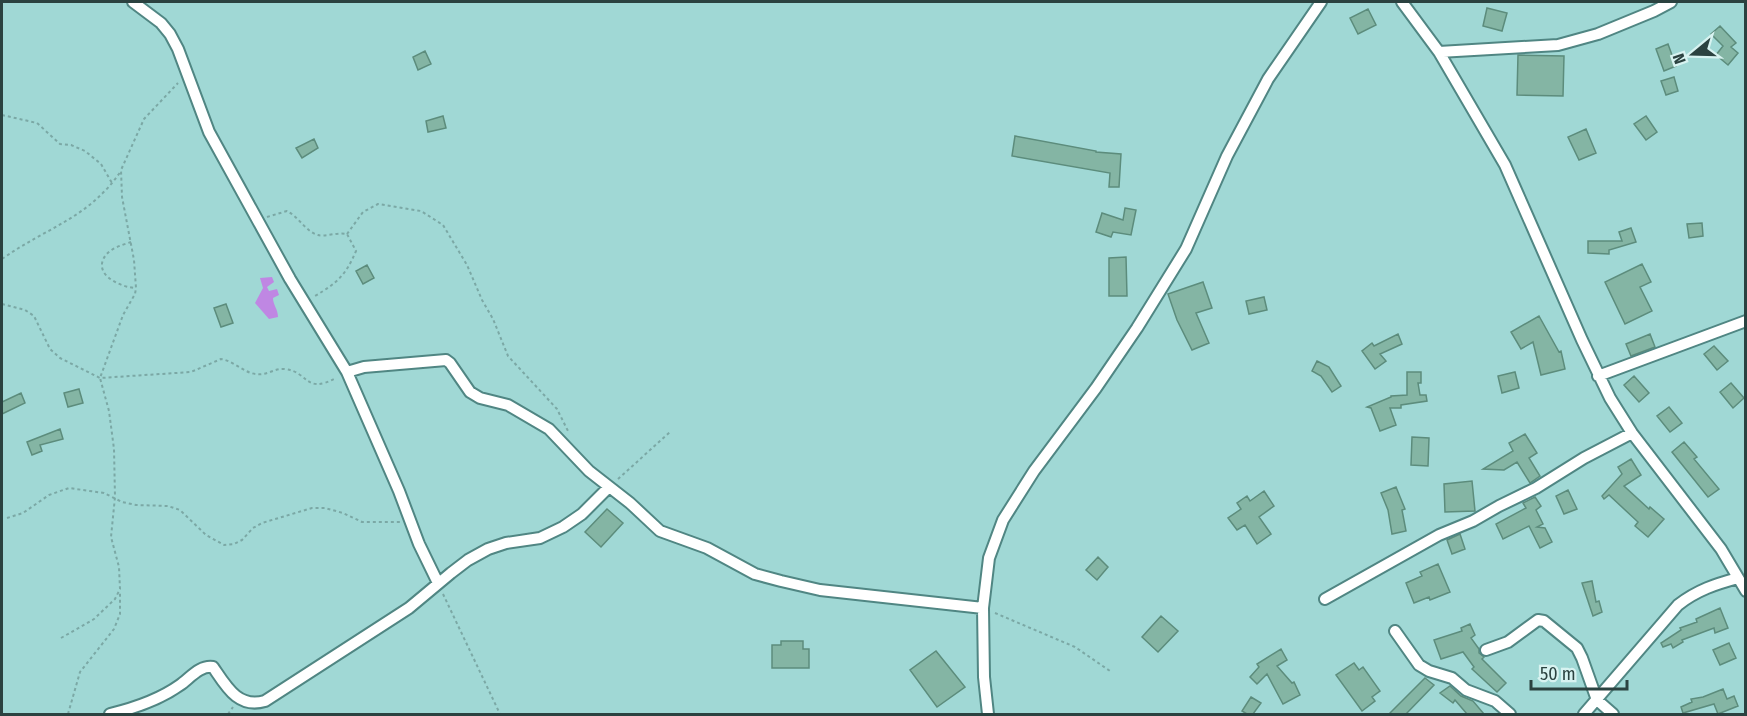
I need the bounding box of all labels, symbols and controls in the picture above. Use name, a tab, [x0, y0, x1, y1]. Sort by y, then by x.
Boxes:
north arrow	[1663, 24, 1723, 84]
text: N	[1669, 51, 1690, 66]
scale bar	[1531, 653, 1627, 691]
text: 50 m	[1540, 663, 1576, 685]

